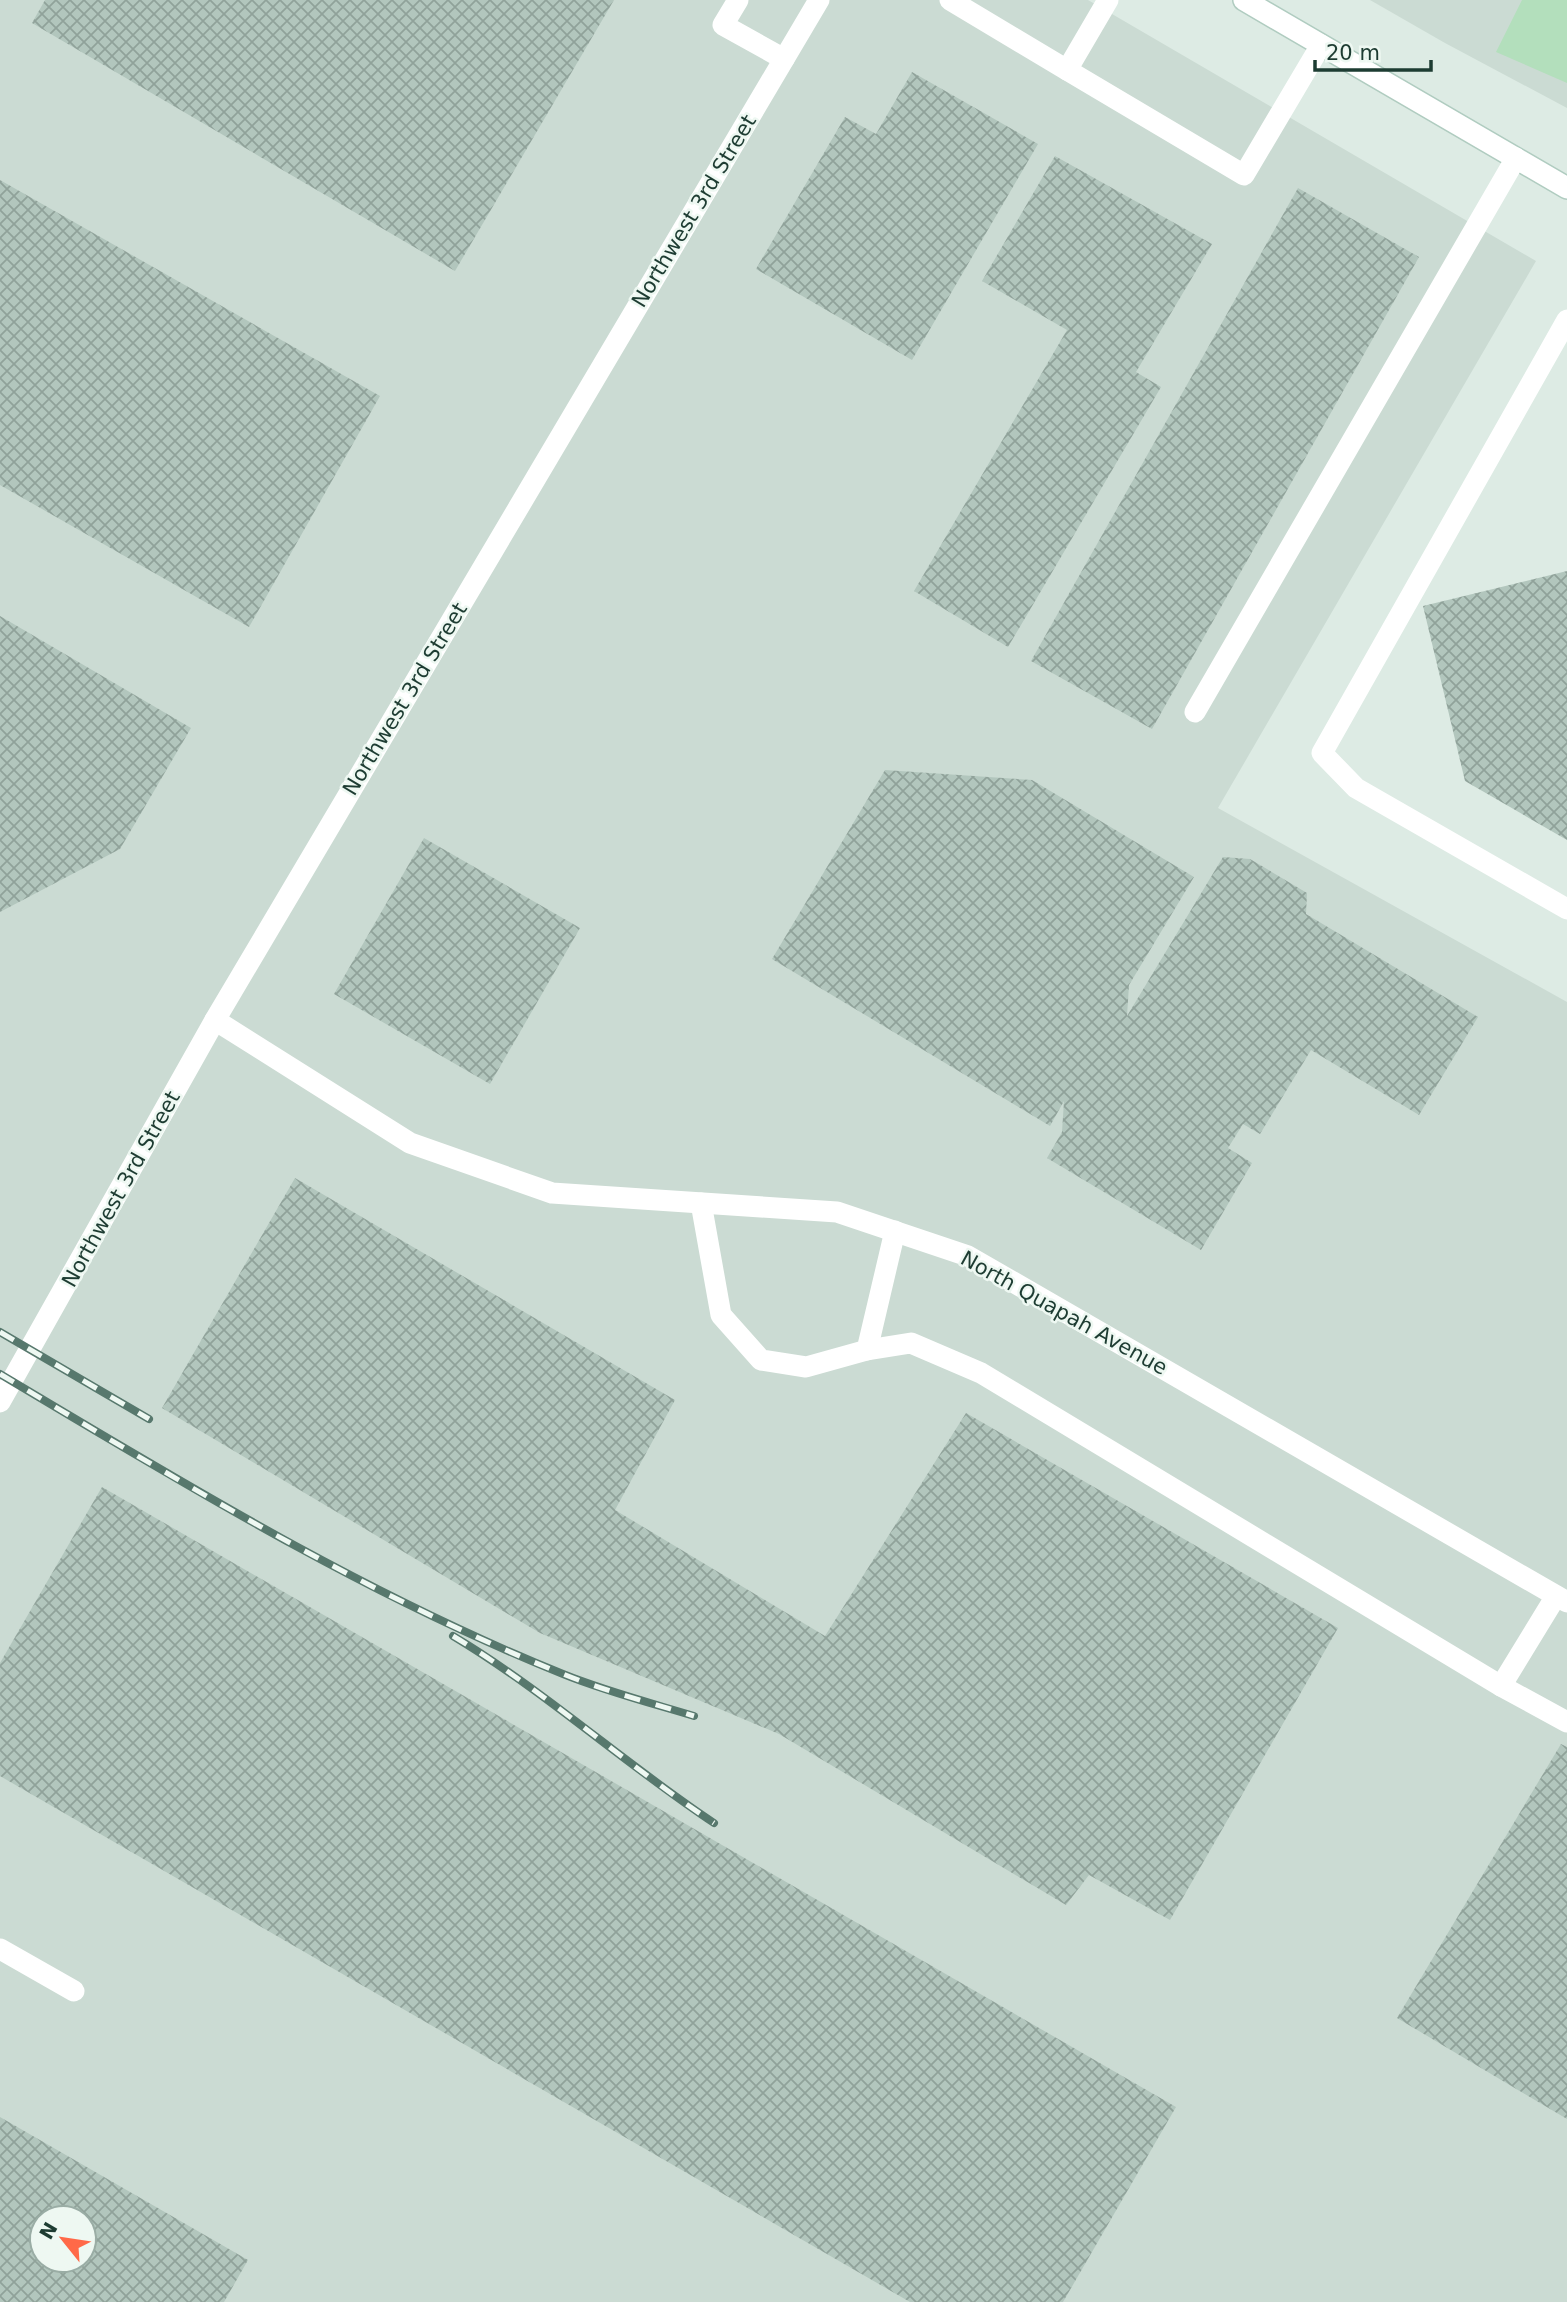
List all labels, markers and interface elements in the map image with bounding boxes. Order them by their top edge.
scale bar [1315,28,1430,72]
text: 20 m [1326,41,1380,65]
street label: Northwest 3rd Street [627,110,761,312]
street label: Northwest 3rd Street [338,598,472,800]
street label: Northwest 3rd Street [57,1087,185,1291]
street label: North Quapah Avenue [957,1246,1171,1380]
north arrow [28,2204,98,2274]
text: N [35,2218,62,2243]

